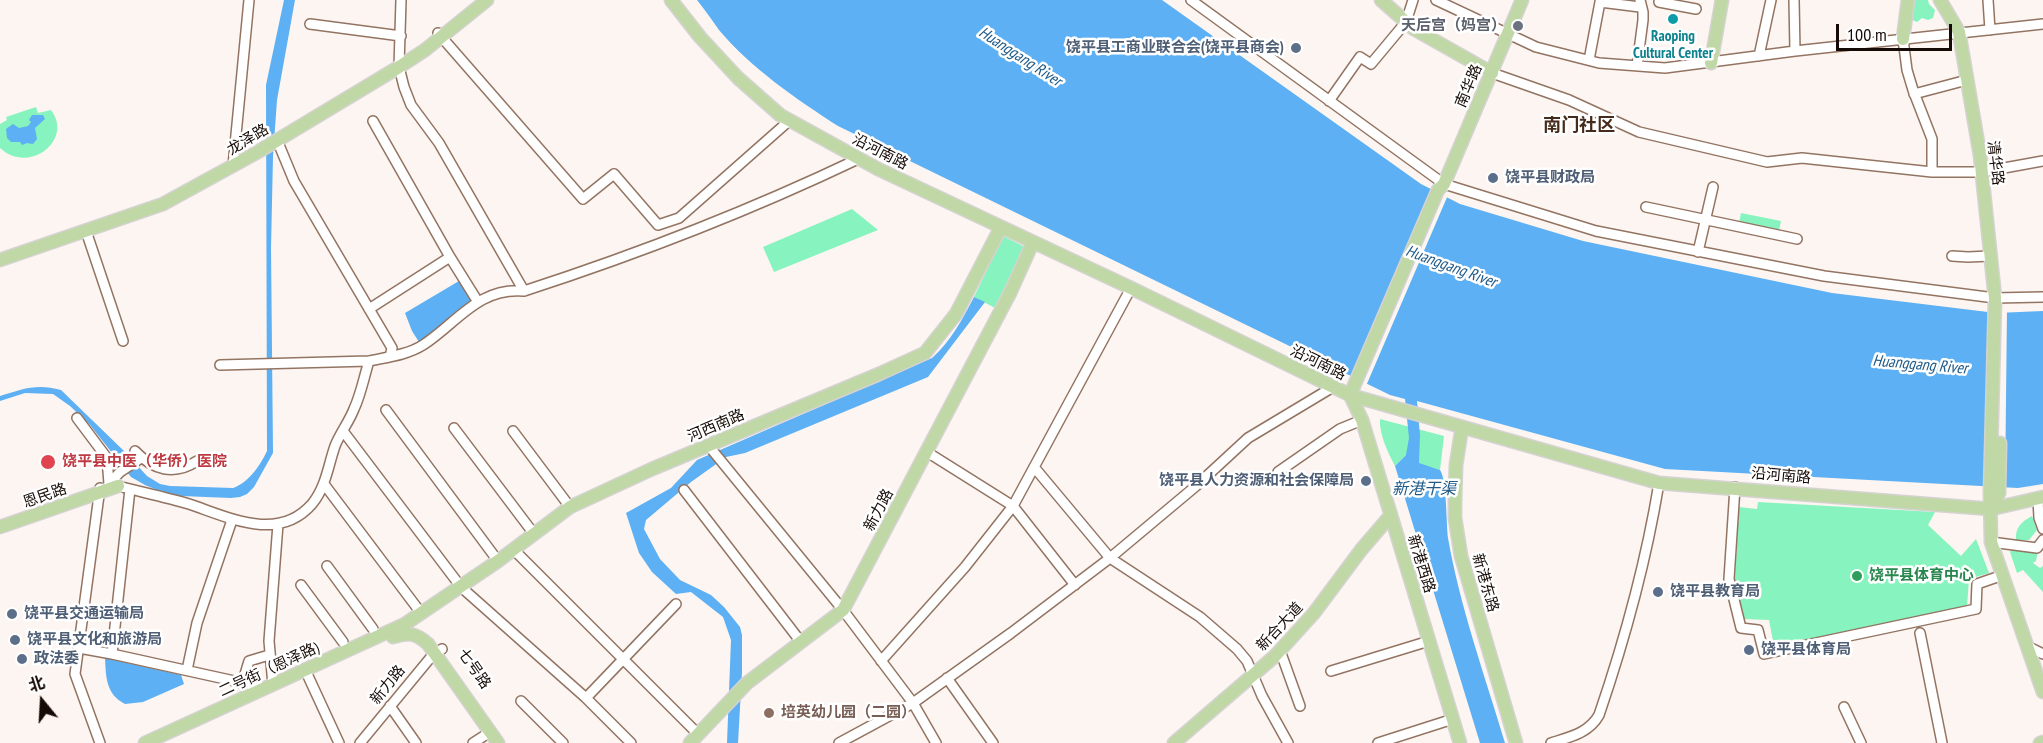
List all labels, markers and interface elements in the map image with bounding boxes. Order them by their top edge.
marker: Raoping Cultural Center [1666,12,1680,26]
scale bar [1839,12,1954,50]
place label: 天后宫（妈宫） [1401,17,1506,35]
marker: 天后宫（妈宫） [1511,19,1525,33]
water label: Huanggang River [975,23,1065,91]
text: 100 m [1847,23,1887,46]
place label: Raoping Cultural Center [1633,28,1713,63]
place label: 饶平县工商业联合会(饶平县商会) [1066,39,1284,57]
marker: 饶平县工商业联合会(饶平县商会) [1289,41,1303,55]
street label: 南华路 [1452,62,1486,110]
district label: 南门社区 [1543,115,1615,137]
street label: 龙泽路 [224,121,272,159]
street label: 沿河南路 [849,130,911,174]
street label: 清华路 [1983,140,2007,186]
place label: 饶平县财政局 [1505,169,1595,187]
marker: 饶平县财政局 [1486,171,1500,185]
water label: Huanggang River [1403,242,1499,292]
street label: 沿河南路 [1287,342,1349,384]
water label: Huanggang River [1872,351,1968,379]
street label: 河西南路 [685,406,747,446]
marker: 饶平县中医（华侨）医院 [39,453,57,471]
place label: 饶平县中医（华侨）医院 [62,453,227,471]
street label: 沿河南路 [1750,464,1812,488]
place label: 饶平县人力资源和社会保障局 [1159,472,1354,490]
marker: 饶平县人力资源和社会保障局 [1359,474,1373,488]
water label: 新港干渠 [1392,479,1456,499]
street label: 恩民路 [21,480,69,512]
street label: 新力路 [860,486,898,534]
street label: 新港西路 [1404,533,1438,595]
street label: 新港东路 [1468,552,1502,614]
place label: 饶平县体育中心 [1869,567,1974,585]
marker: 饶平县体育中心 [1850,569,1864,583]
place label: 饶平县教育局 [1670,583,1760,601]
marker: 饶平县教育局 [1651,585,1665,599]
street label: 新合大道 [1253,599,1307,655]
place label: 饶平县交通运输局 [24,605,144,623]
marker: 饶平县交通运输局 [5,607,19,621]
place label: 饶平县文化和旅游局 [27,631,162,649]
marker: 饶平县文化和旅游局 [8,633,22,647]
street label: 二号街（恩泽路) [216,639,322,701]
place label: 饶平县体育局 [1761,641,1851,659]
marker: 饶平县体育局 [1742,643,1756,657]
street label: 七号路 [454,645,494,693]
place label: 政法委 [34,650,79,668]
marker: 政法委 [15,652,29,666]
street label: 新力路 [367,662,409,708]
north arrow [12,671,72,731]
text: 北 [26,672,47,696]
place label: 培英幼儿园（二园） [781,704,916,722]
marker: 培英幼儿园（二园） [762,706,776,720]

